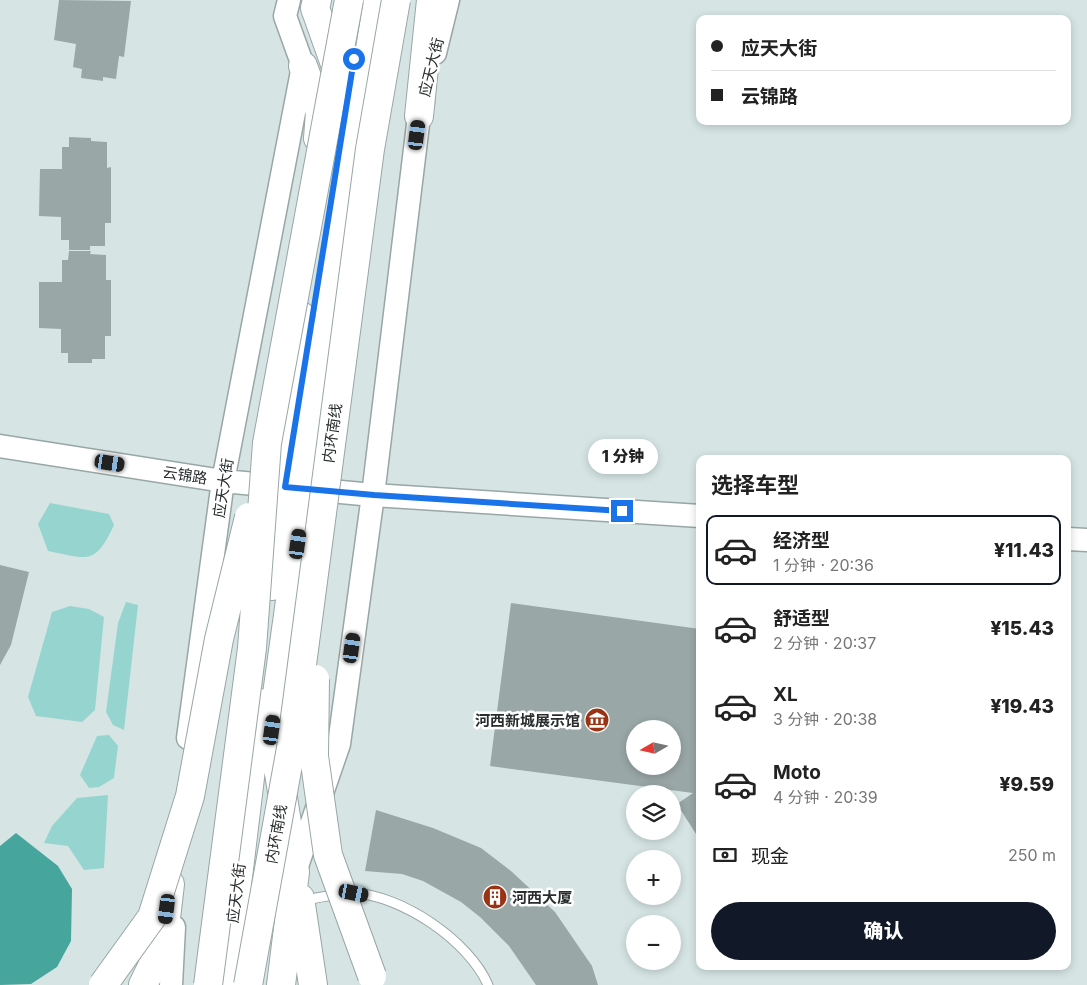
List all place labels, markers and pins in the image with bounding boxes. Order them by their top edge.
museum icon: 河西新城展示馆 [584,707,610,733]
place label: 河西新城展示馆 [475,711,580,730]
building icon: 河西大厦 [482,884,508,910]
place label: 河西大厦 [512,888,572,907]

